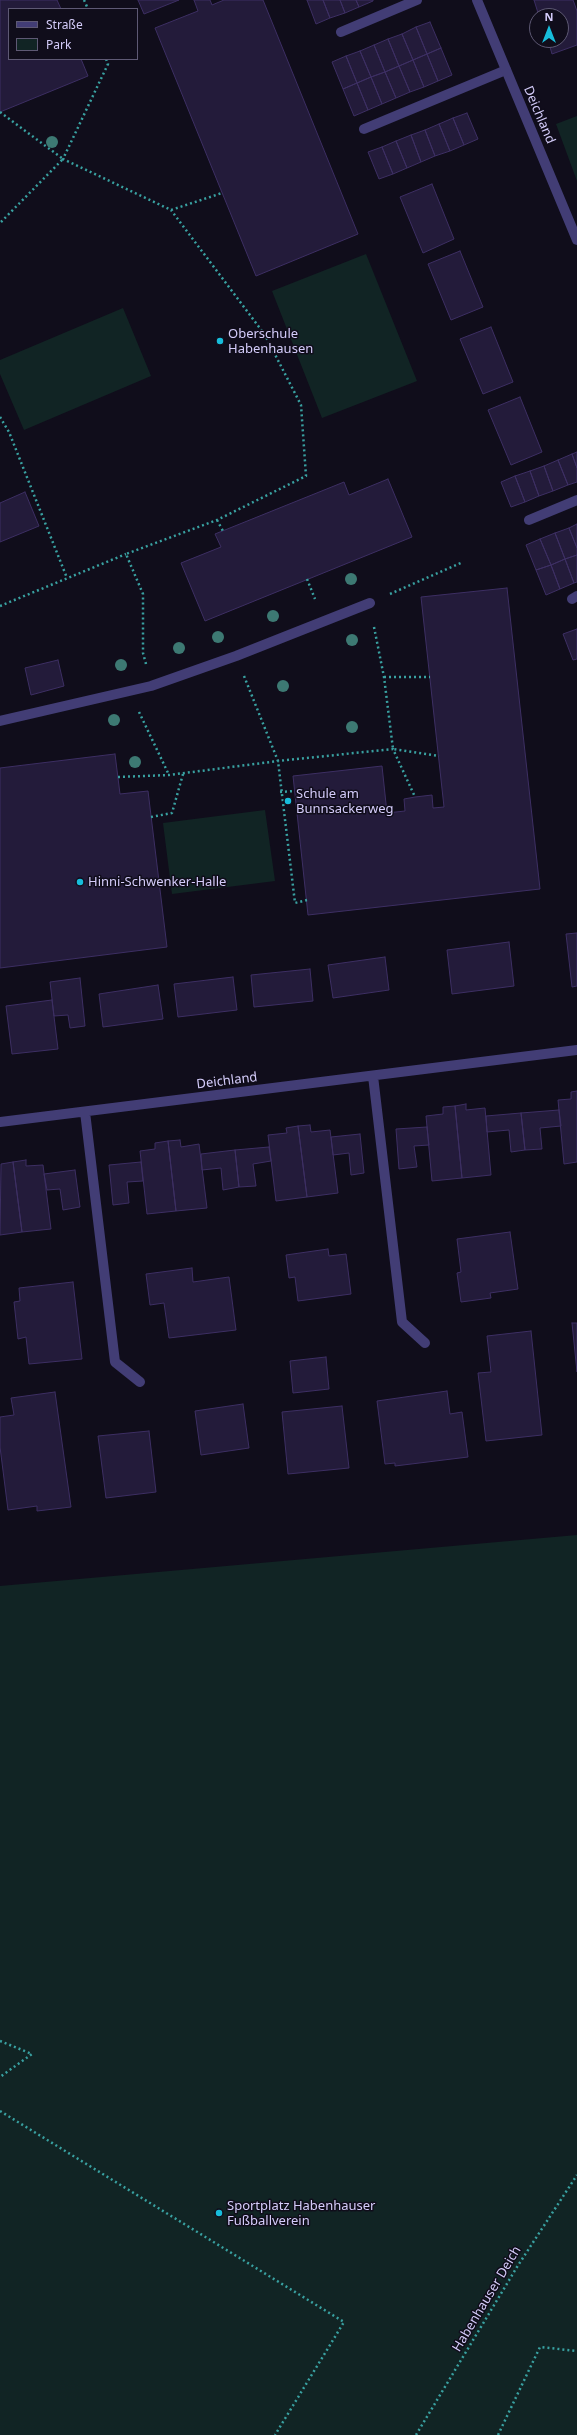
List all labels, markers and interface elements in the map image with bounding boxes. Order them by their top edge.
legend [8,8,138,60]
north arrow [529,8,569,48]
text: N [545,9,553,24]
text: Straße [46,16,83,33]
text: Park [46,36,71,53]
street label: Deichland [520,84,558,146]
place label: Oberschule Habenhausen [228,326,313,357]
marker: Oberschule Habenhausen [215,336,225,346]
place label: Schule am Bunnsackerweg [296,786,393,817]
marker: Schule am Bunnsackerweg [283,796,293,806]
place label: Hinni-Schwenker-Halle [88,874,226,890]
marker: Hinni-Schwenker-Halle [75,877,85,887]
street label: Deichland [196,1070,258,1092]
place label: Sportplatz Habenhauser Fußballverein [227,2198,375,2229]
marker: Sportplatz Habenhauser Fußballverein [214,2208,224,2218]
street label: Habenhauser Deich [449,2243,525,2355]

